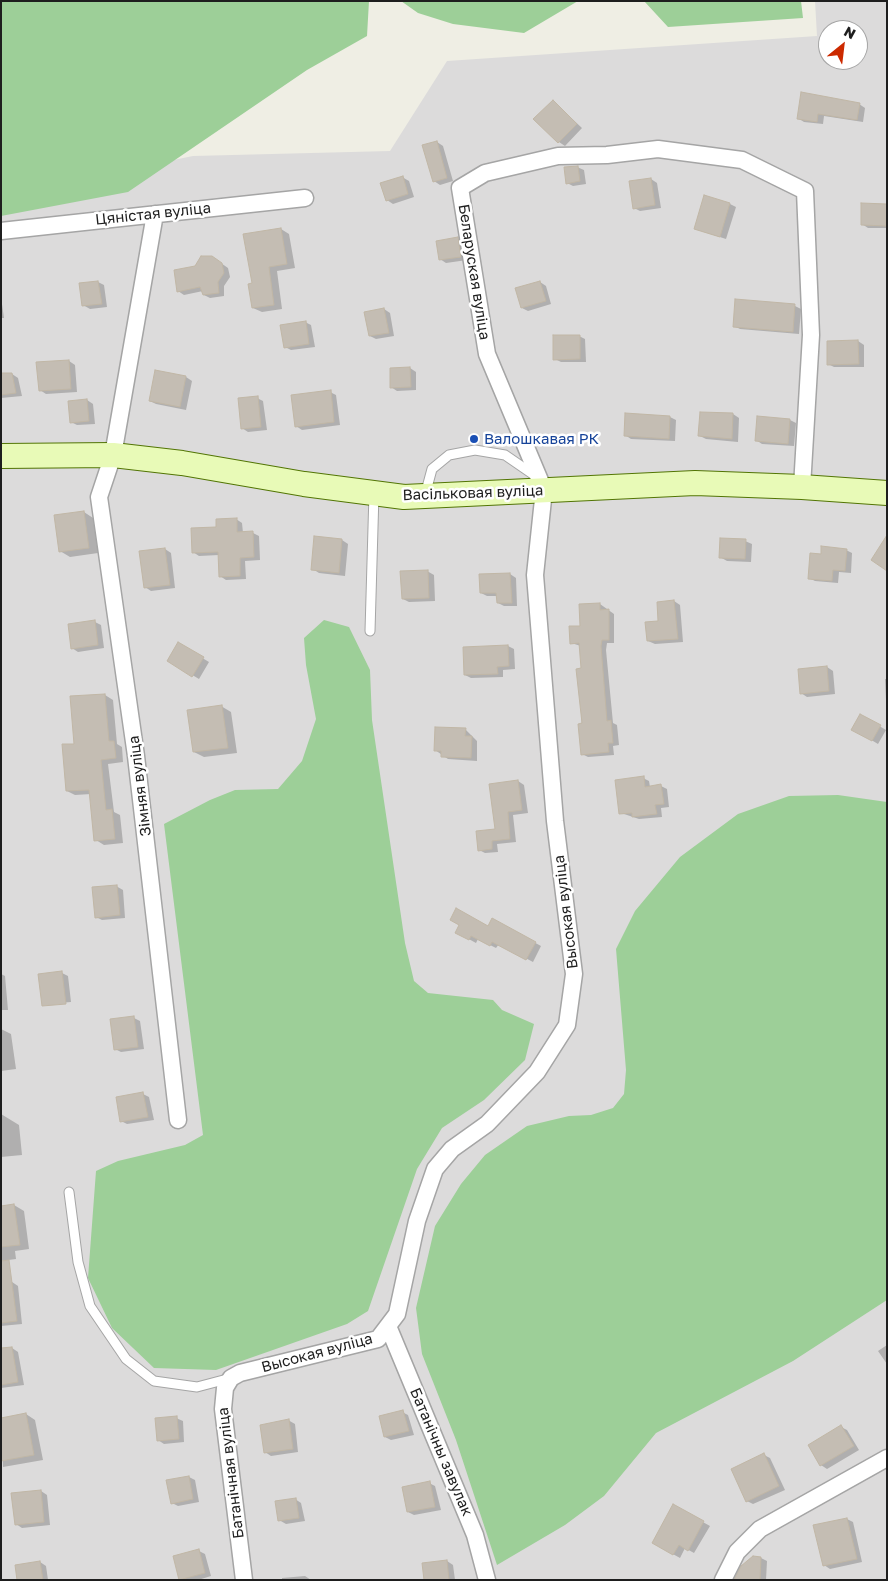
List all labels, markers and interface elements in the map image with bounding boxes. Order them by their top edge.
north arrow [818,20,868,70]
text: N [841,22,859,42]
street label: Цяністая вуліца [94,199,212,229]
street label: Беларуская вуліца [454,203,494,341]
place label: Валошкавая РК [484,430,599,448]
marker: Валошкавая РК [468,433,480,445]
street label: Васільковая вуліца [402,482,544,504]
street label: Зімняя вуліца [125,735,155,837]
street label: Высокая вуліца [550,854,582,970]
street label: Высокая вуліца [259,1329,375,1377]
street label: Батанічны завулак [406,1385,476,1519]
street label: Батанічная вуліца [214,1406,248,1540]

